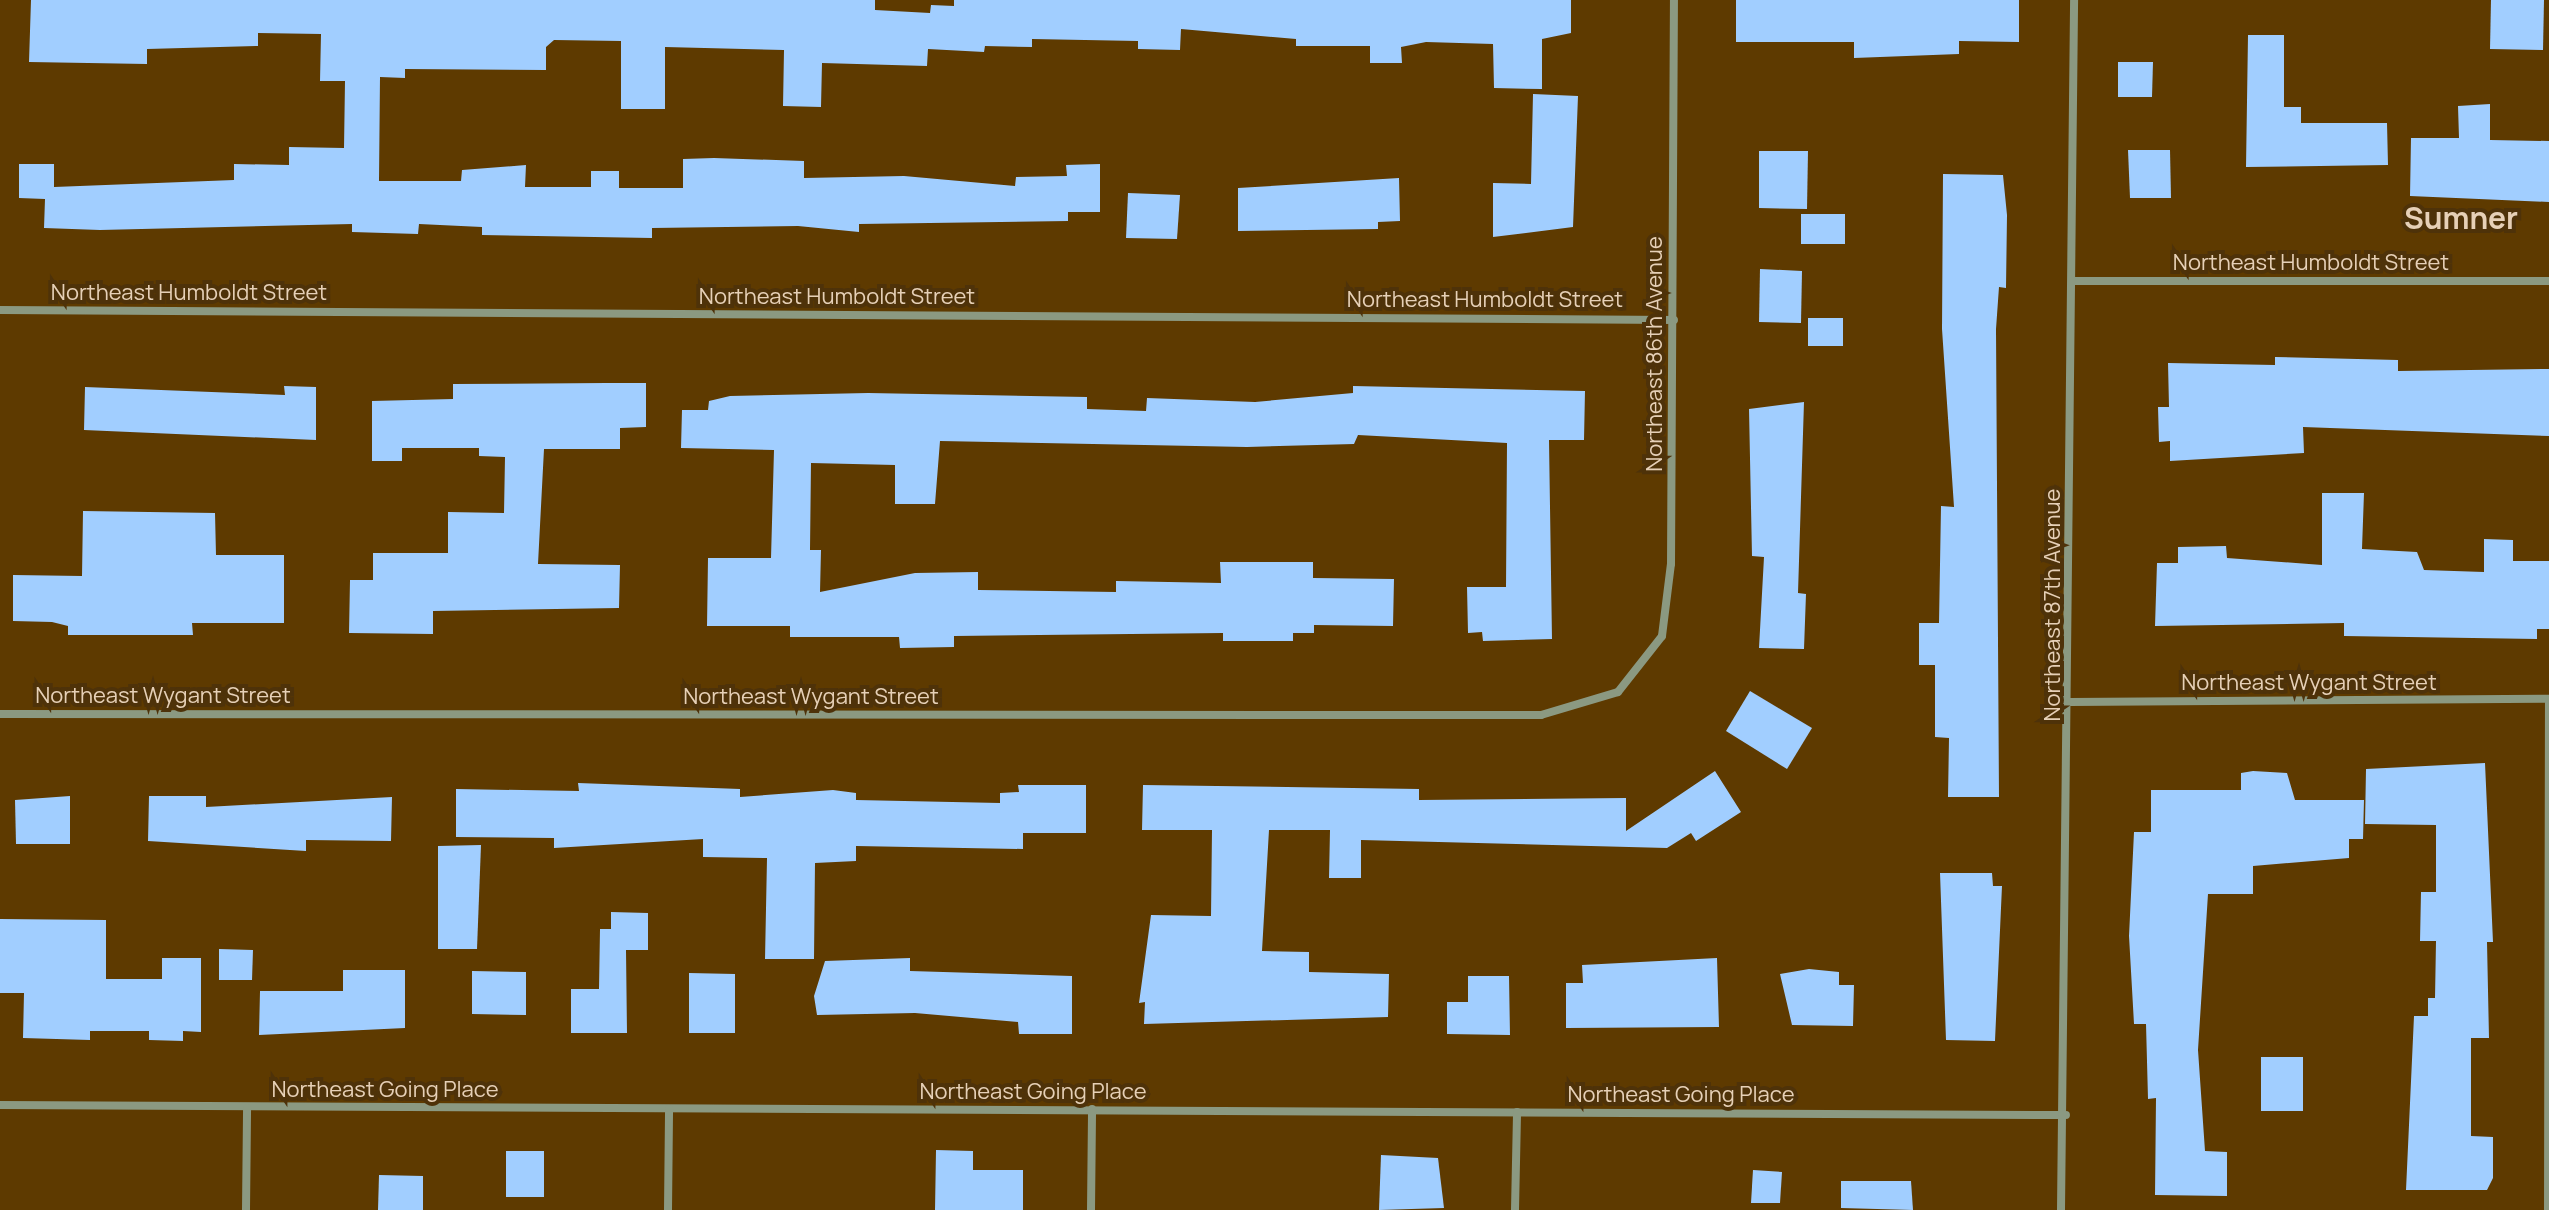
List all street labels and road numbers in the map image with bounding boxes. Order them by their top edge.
street label: Northeast 86th Avenue [1642,236,1668,472]
street label: Northeast Humboldt Street [2173,250,2449,276]
street label: Northeast Humboldt Street [51,280,327,306]
street label: Northeast Humboldt Street [699,284,975,310]
street label: Northeast Humboldt Street [1347,287,1623,313]
street label: Northeast 87th Avenue [2040,489,2066,721]
street label: Northeast Wygant Street [2181,670,2437,696]
street label: Northeast Wygant Street [35,683,291,709]
street label: Northeast Wygant Street [683,684,939,710]
street label: Northeast Going Place [271,1077,499,1103]
street label: Northeast Going Place [919,1079,1147,1105]
street label: Northeast Going Place [1567,1082,1795,1108]

